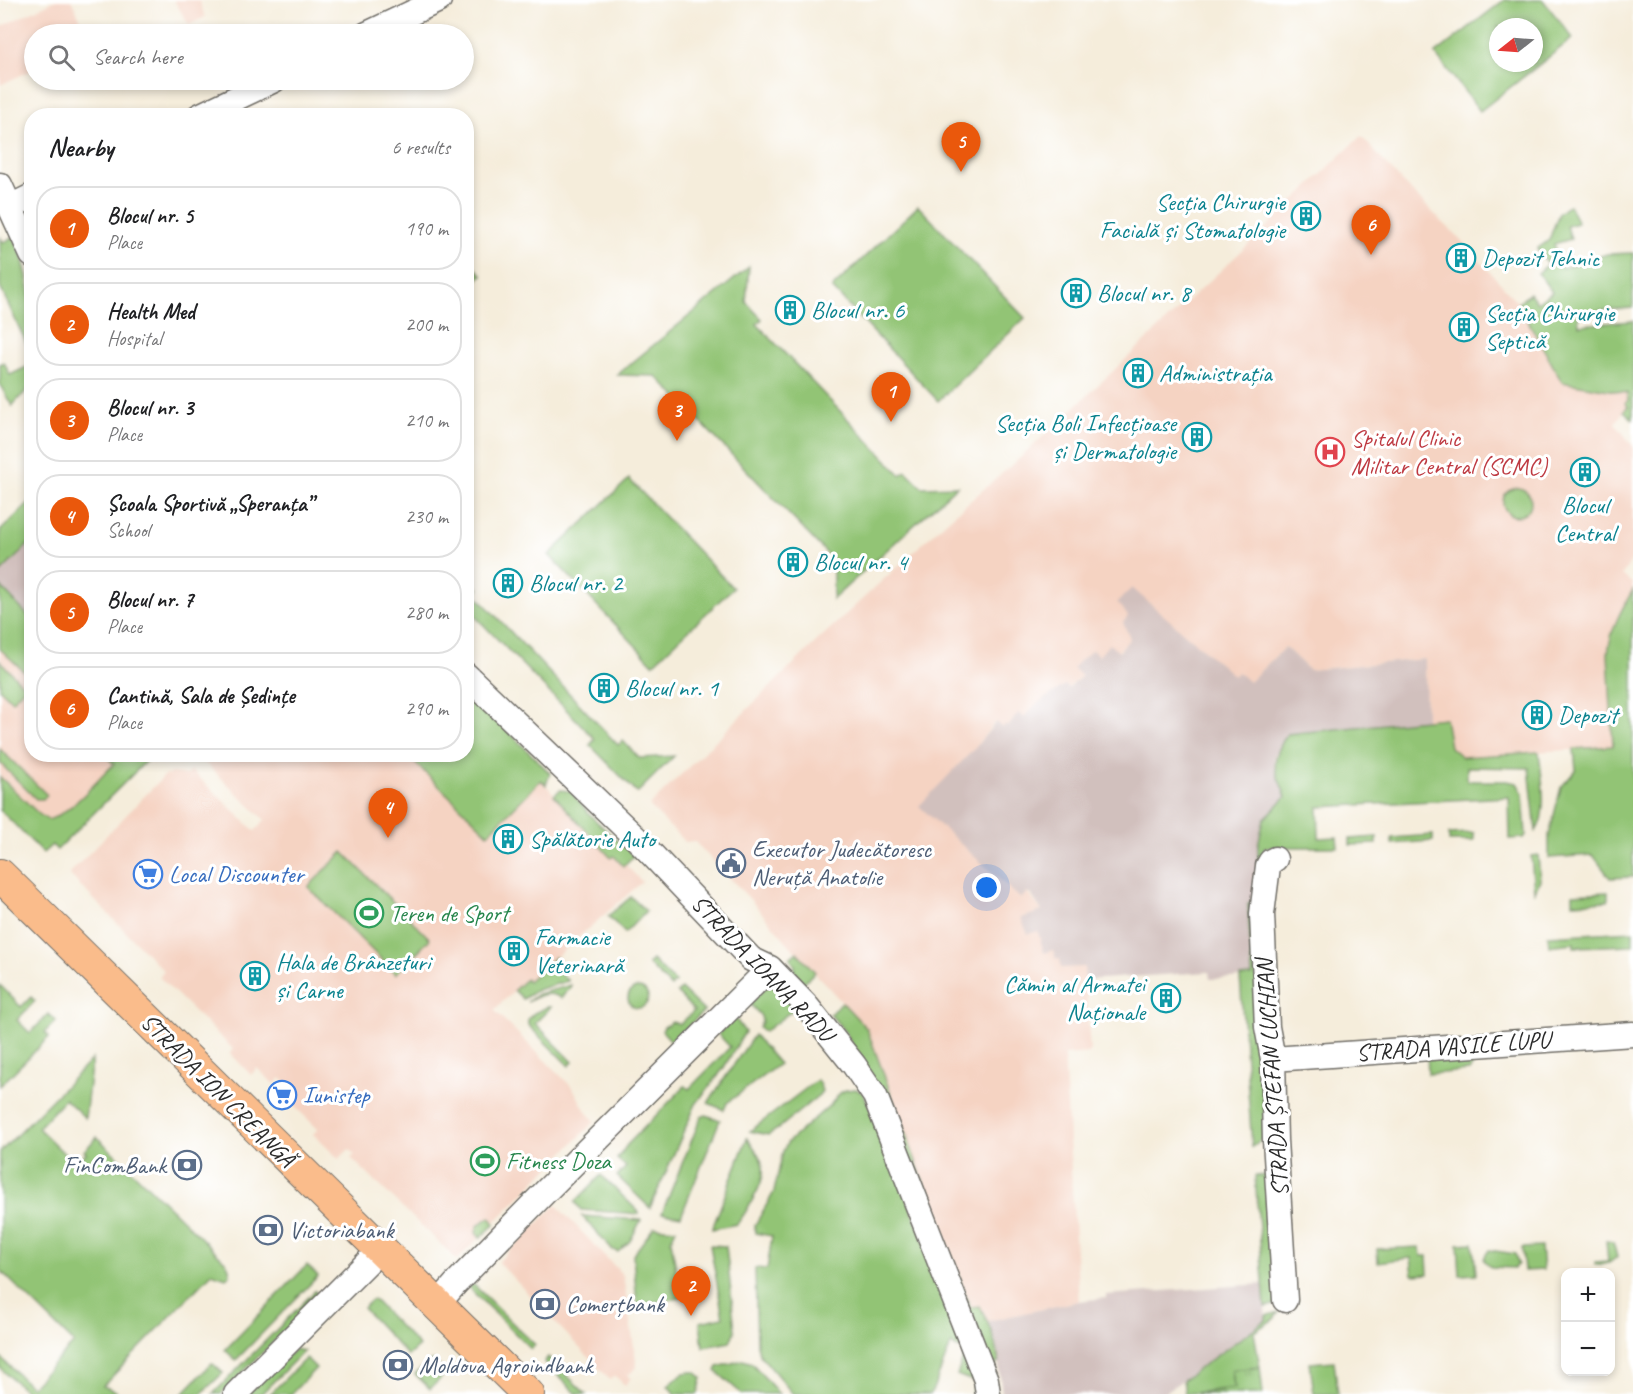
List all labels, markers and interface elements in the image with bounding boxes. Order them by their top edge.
north arrow [1489,18,1543,72]
search box [24,24,474,90]
icon: search [45,41,78,74]
text: Search here [93,43,183,71]
pin: 5 [942,122,980,172]
text: Nearby [48,131,113,164]
text: 6 results [391,135,450,160]
place label: Secția Chirurgie Facială și Stomatologie [1100,187,1287,245]
building icon: Secția Chirurgie Facială și Stomatologie [1290,200,1322,232]
text: Blocul nr. 5 [107,202,193,230]
pin: 6 [1352,206,1390,255]
text: 1 [65,216,74,241]
text: 190 m [405,216,448,241]
text: Place [107,230,142,255]
building icon: Depozit Tehnic [1445,242,1477,274]
place label: Depozit Tehnic [1482,243,1600,273]
building icon: Blocul nr. 8 [1060,277,1092,309]
place label: Blocul nr. 8 [1097,278,1192,308]
building icon: Blocul nr. 6 [774,294,806,326]
place label: Blocul nr. 6 [811,295,905,325]
text: Health Med [107,298,195,326]
place label: Secția Chirurgie Septică [1485,298,1616,356]
building icon: Secția Chirurgie Septică [1448,311,1480,343]
text: 2 [65,312,74,337]
text: 200 m [405,312,448,337]
text: Hospital [107,326,162,351]
building icon: Administrația [1122,357,1154,389]
place label: Administrația [1159,358,1273,388]
pin: 1 [872,372,910,422]
pin: 3 [658,392,696,441]
text: Blocul nr. 3 [107,394,194,422]
text: 3 [65,408,74,433]
text: 210 m [405,408,448,433]
place label: Secția Boli Infecțioase și Dermatologie [995,408,1178,466]
building icon: Secția Boli Infecțioase și Dermatologie [1181,421,1213,453]
text: Place [107,422,142,447]
place label: Spitalul Clinic Militar Central (SCMC) [1351,423,1548,481]
hospital icon: Spitalul Clinic Militar Central (SCMC) [1314,436,1346,468]
building icon: Blocul Central [1569,456,1601,488]
text: Școala Sportivă „Speranța” [107,490,312,518]
place label: Blocul Central [1555,490,1619,548]
text: 4 [65,504,74,529]
text: 230 m [405,504,448,529]
text: School [107,518,150,543]
building icon: Blocul nr. 4 [777,546,809,578]
place label: Blocul nr. 4 [814,547,909,577]
building icon: Blocul nr. 2 [492,567,524,599]
place label: Blocul nr. 2 [529,568,624,598]
text: Blocul nr. 7 [107,586,193,614]
text: 5 [65,600,74,625]
text: 280 m [405,600,448,625]
text: Place [107,614,142,639]
building icon: Blocul nr. 1 [588,672,620,704]
place label: Blocul nr. 1 [625,673,719,703]
text: Cantină, Sala de Ședințe [107,682,295,710]
text: 6 [65,696,74,721]
text: 290 m [405,696,448,721]
building icon: Depozit [1521,699,1553,731]
place label: Depozit [1558,700,1621,730]
text: Place [107,710,142,735]
pin: 4 [368,788,408,838]
building icon: Spălătorie Auto [492,823,524,855]
place label: Spălătorie Auto [529,824,658,854]
place label: Executor Judecătoresc Neruță Anatolie [752,834,933,892]
public building icon: Executor Judecătoresc Neruță Anatolie [715,847,747,879]
supermarket icon: Local Discounter [132,858,164,890]
place label: Local Discounter [169,859,306,889]
your location [972,873,1001,902]
street label: STRADA IOANA RADU [685,888,844,1051]
sports icon: Teren de Sport [353,897,385,929]
place label: Teren de Sport [390,898,512,928]
place label: Farmacie Veterinară [535,922,626,980]
building icon: Farmacie Veterinară [498,935,530,967]
place label: Hala de Brânzeturi și Carne [276,947,434,1005]
street label: STRADA ȘTEFAN LUCHIAN [1249,955,1295,1197]
building icon: Hala de Brânzeturi și Carne [239,960,271,992]
place label: Cămin al Armatei Naționale [1004,969,1147,1027]
building icon: Cămin al Armatei Naționale [1150,982,1182,1014]
street label: STRADA ION CREANGĂ [135,1007,304,1176]
street label: STRADA VASILE LUPU [1355,1024,1555,1068]
supermarket icon: Iunistep [266,1079,298,1111]
place label: Iunistep [303,1080,370,1110]
sports icon: Fitness Doza [469,1145,501,1177]
place label: Fitness Doza [506,1146,612,1176]
bank icon: FinComBank [171,1149,203,1181]
place label: FinComBank [63,1150,168,1180]
bank icon: Victoriabank [252,1214,284,1246]
place label: Victoriabank [289,1215,396,1245]
pin: 2 [672,1266,710,1316]
map controls [1561,1268,1615,1376]
button: + [1561,1268,1615,1322]
bank icon: Comerțbank [529,1288,561,1320]
place label: Comerțbank [566,1289,666,1319]
button: − [1561,1322,1615,1376]
bank icon: Moldova Agroindbank [382,1349,414,1381]
place label: Moldova Agroindbank [419,1350,595,1380]

